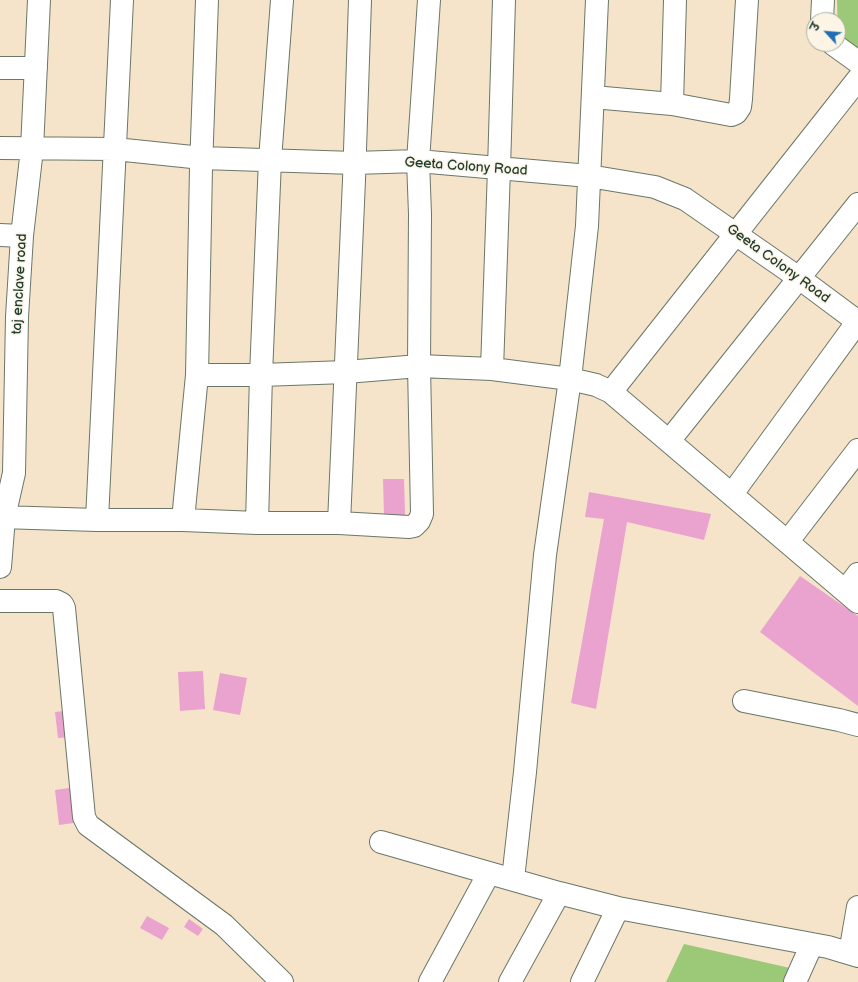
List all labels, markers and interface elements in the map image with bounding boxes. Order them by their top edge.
north arrow [806,12,846,52]
text: उ [808,21,823,33]
street label: Geeta Colony Road [404,154,528,180]
street label: Geeta Colony Road [723,221,833,307]
street label: taj enclave road [9,233,31,335]

